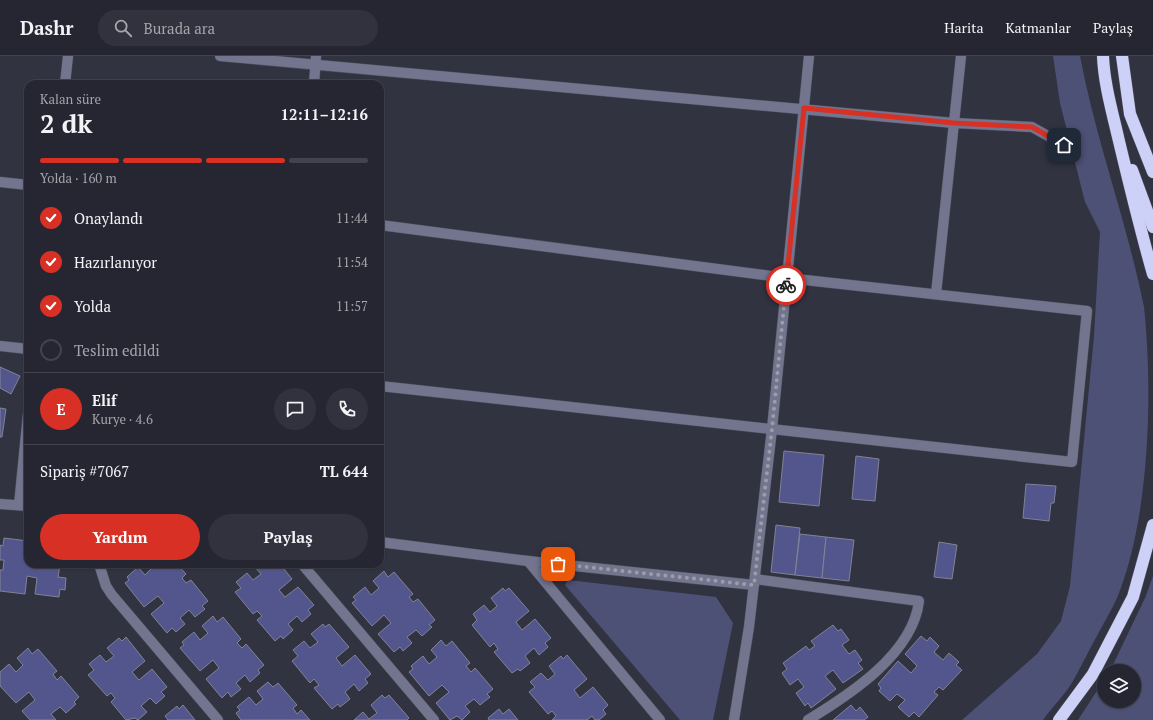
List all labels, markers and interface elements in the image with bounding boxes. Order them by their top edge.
search box [98,10,378,46]
text: Dashr [20,15,74,40]
icon: search [112,17,134,39]
text: Burada ara [144,18,215,38]
text: Harita [944,18,983,37]
text: Katmanlar [1005,18,1071,37]
text: Paylaş [1093,18,1133,37]
text: Kalan süre [40,90,101,108]
text: 12:11–12:16 [281,104,368,124]
text: 2 dk [40,106,92,140]
pin [1047,128,1081,162]
icon: home [1053,134,1075,156]
text: Yolda · 160 m [40,169,117,187]
icon: check [40,207,62,229]
text: Onaylandı [74,208,143,228]
text: 11:44 [336,209,368,227]
icon: check [40,251,62,273]
text: Hazırlanıyor [74,252,157,272]
text: 11:54 [336,253,368,271]
courier [766,265,806,305]
icon: bike [775,274,797,296]
icon: check [40,295,62,317]
text: Yolda [74,296,111,316]
text: 11:57 [336,297,368,315]
text: Teslim edildi [74,340,160,360]
button: chat [274,388,316,430]
button: phone [326,388,368,430]
text: Elif [92,390,117,410]
text: E [56,399,66,419]
text: Kurye · 4.6 [92,410,153,428]
text: Sipariş #7067 [40,461,129,481]
text: TL 644 [320,461,368,481]
button: Yardım [40,514,200,560]
button: Paylaş [208,514,368,560]
pin [541,547,575,581]
icon: bag [547,553,569,575]
map controls [1097,664,1141,708]
button: layers [1097,664,1141,708]

